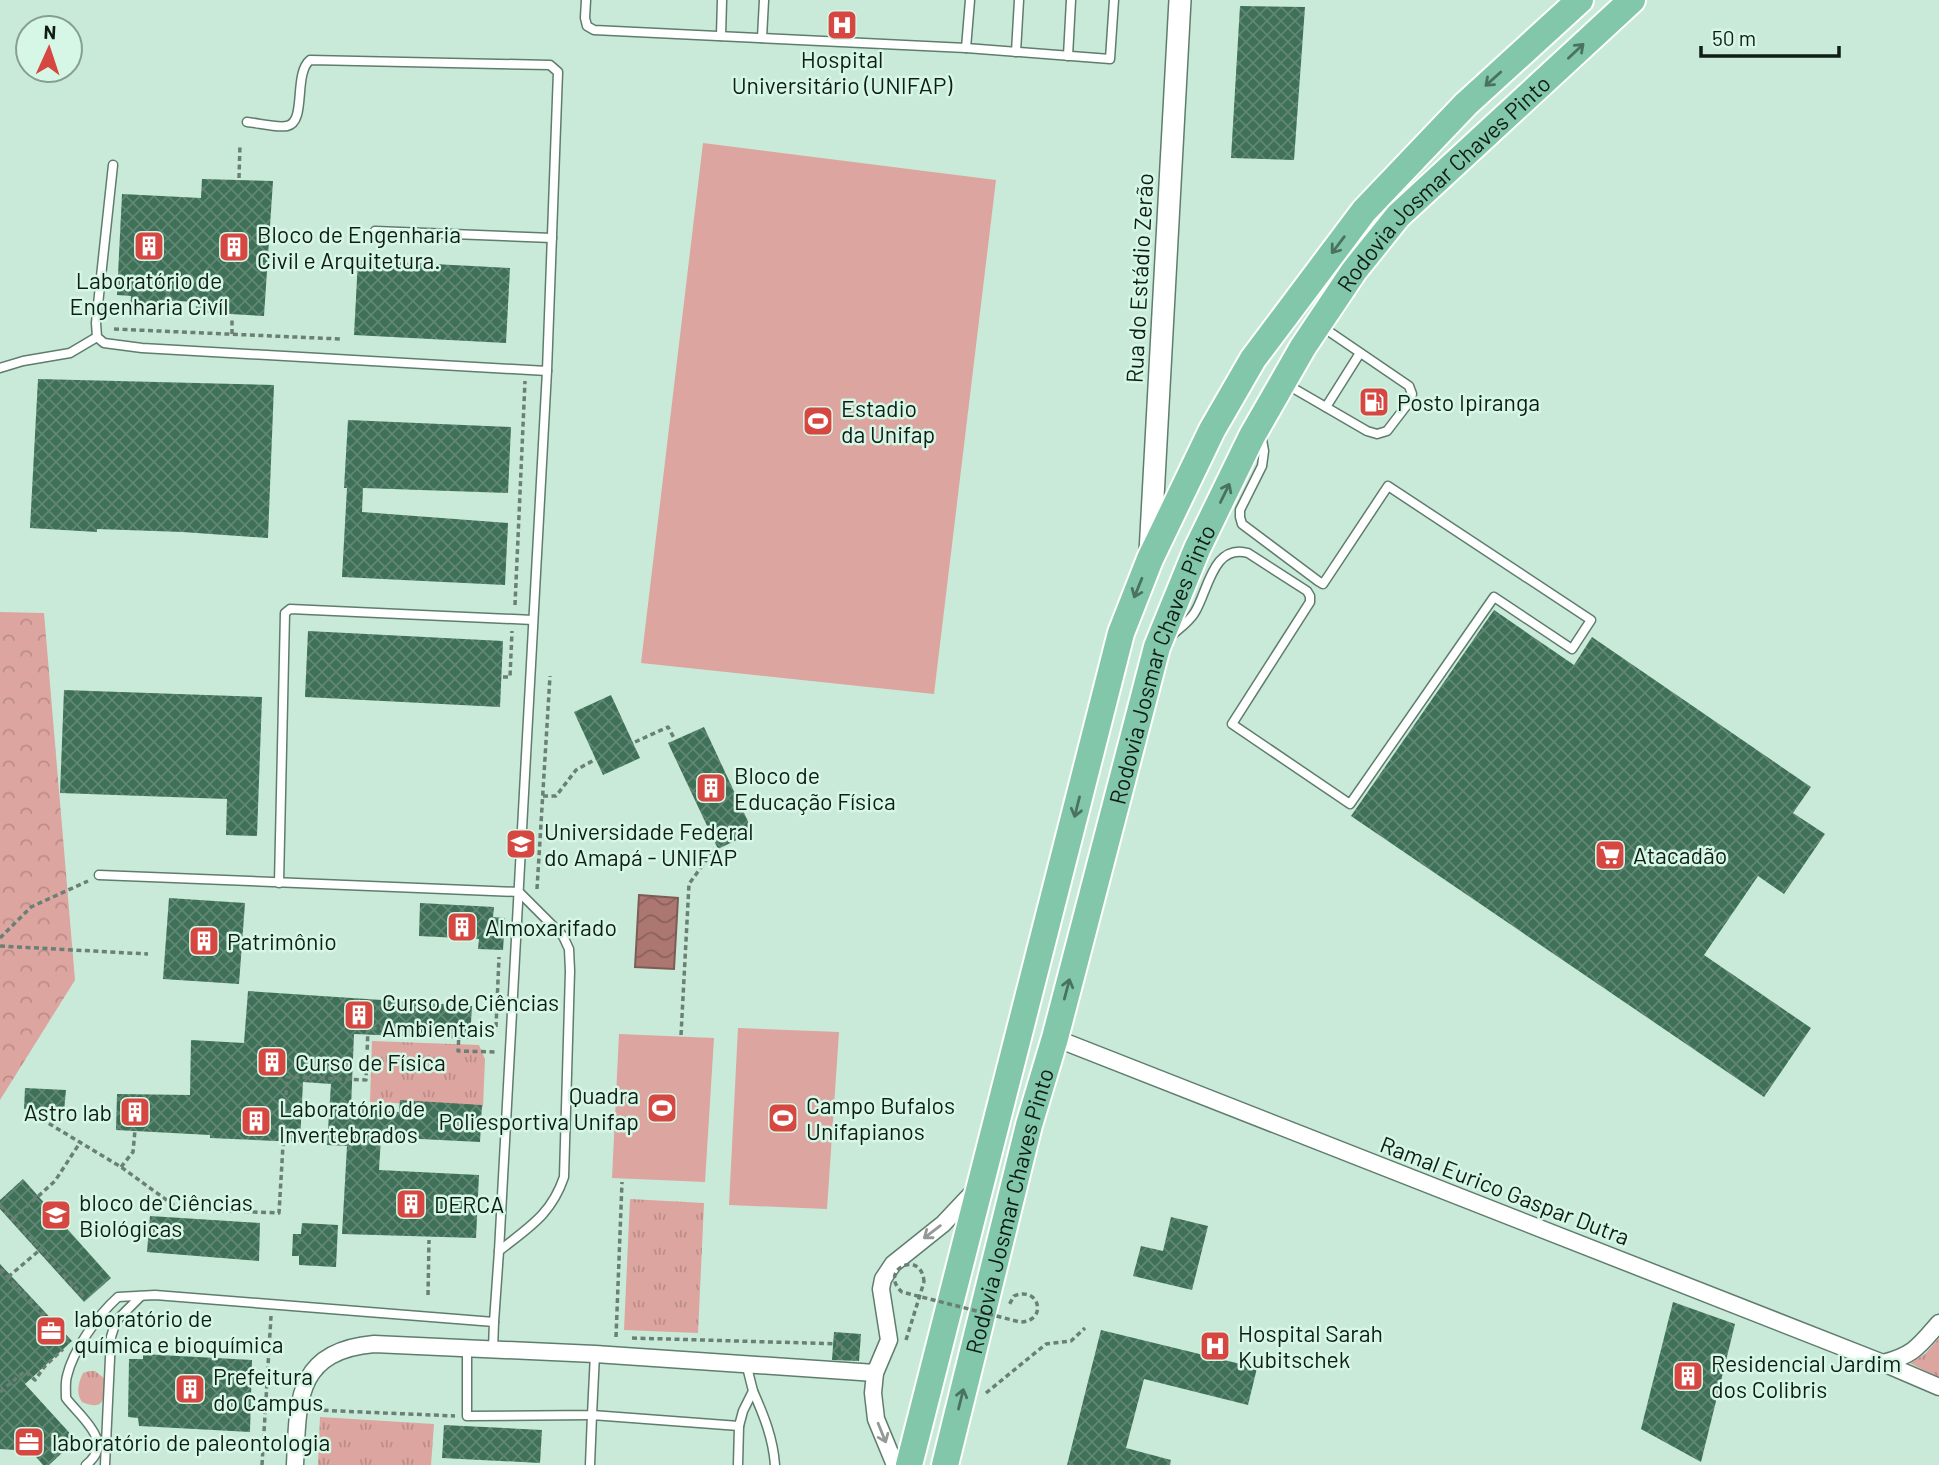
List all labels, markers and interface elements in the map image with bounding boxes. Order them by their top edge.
hospital icon: Hospital Universitário (UNIFAP) [825,8,859,42]
north arrow [14,14,84,84]
scale bar [1701,14,1839,58]
text: N [43,20,57,43]
text: 50 m [1712,25,1756,50]
one-way arrow [1567,43,1584,60]
place label: Hospital Universitário (UNIFAP) [732,45,953,99]
street label: Rodovia Josmar Chaves Pinto [1330,69,1556,297]
one-way arrow [1484,71,1502,87]
street label: Rua do Estádio Zerão [1120,172,1158,384]
place label: Bloco de Engenharia Civil e Arquitetura. [257,220,461,274]
building icon: Laboratório de Engenharia Civíl [132,229,166,263]
building icon: Bloco de Engenharia Civil e Arquitetura. [217,230,251,264]
one-way arrow [1331,236,1346,254]
place label: Laboratório de Engenharia Civíl [70,266,228,320]
fuel station icon: Posto Ipiranga [1357,385,1391,419]
place label: Posto Ipiranga [1397,388,1540,416]
place label: Estadio da Unifap [841,394,935,448]
sports icon: Estadio da Unifap [801,404,835,438]
one-way arrow [1218,483,1232,504]
street label: Rodovia Josmar Chaves Pinto [1103,520,1221,807]
one-way arrow [1130,577,1143,599]
place label: Bloco de Educação Física [734,761,896,815]
building icon: Bloco de Educação Física [694,771,728,805]
one-way arrow [1070,795,1083,818]
place label: Universidade Federal do Amapá - UNIFAP [544,817,754,871]
school or university icon: Universidade Federal do Amapá - UNIFAP [504,827,538,861]
supermarket icon: Atacadão [1593,838,1627,872]
place label: Atacadão [1633,841,1727,869]
building icon: Almoxarifado [445,910,479,944]
place label: Almoxarifado [485,913,617,941]
building icon: Patrimônio [187,924,221,958]
place label: Patrimônio [227,927,337,955]
one-way arrow [1062,978,1075,1000]
place label: Curso de Ciências Ambientais [382,988,559,1042]
building icon: Curso de Ciências Ambientais [342,998,376,1032]
building icon: Curso de Física [255,1045,289,1079]
place label: Curso de Física [295,1048,446,1076]
street label: Rodovia Josmar Chaves Pinto [959,1065,1059,1357]
place label: Quadra Poliesportiva Unifap [439,1081,639,1135]
sports icon: Quadra Poliesportiva Unifap [645,1091,679,1125]
place label: Campo Bufalos Unifapianos [806,1091,955,1145]
place label: Laboratório de Invertebrados [279,1094,425,1148]
building icon: Astro lab [118,1095,152,1129]
place label: Astro lab [24,1098,112,1126]
sports icon: Campo Bufalos Unifapianos [766,1101,800,1135]
building icon: Laboratório de Invertebrados [239,1104,273,1138]
street label: Ramal Eurico Gaspar Dutra [1376,1129,1634,1251]
building icon: DERCA [394,1187,428,1221]
place label: bloco de Ciências Biológicas [79,1188,253,1242]
place label: DERCA [434,1190,504,1218]
school or university icon: bloco de Ciências Biológicas [39,1198,73,1232]
one-way arrow [923,1224,942,1239]
place label: laboratório de química e bioquímica [74,1304,283,1358]
office icon: laboratório de química e bioquímica [34,1314,68,1348]
place label: Hospital Sarah Kubitschek [1238,1319,1383,1373]
hospital icon: Hospital Sarah Kubitschek [1198,1329,1232,1363]
place label: Residencial Jardim dos Colibris [1711,1349,1901,1403]
building icon: Residencial Jardim dos Colibris [1671,1359,1705,1393]
place label: Prefeitura do Campus [213,1362,323,1416]
building icon: Prefeitura do Campus [173,1372,207,1406]
one-way arrow [955,1388,968,1411]
one-way arrow [876,1421,889,1443]
office icon: laboratório de paleontologia [12,1425,46,1459]
place label: laboratório de paleontologia [52,1428,330,1456]

